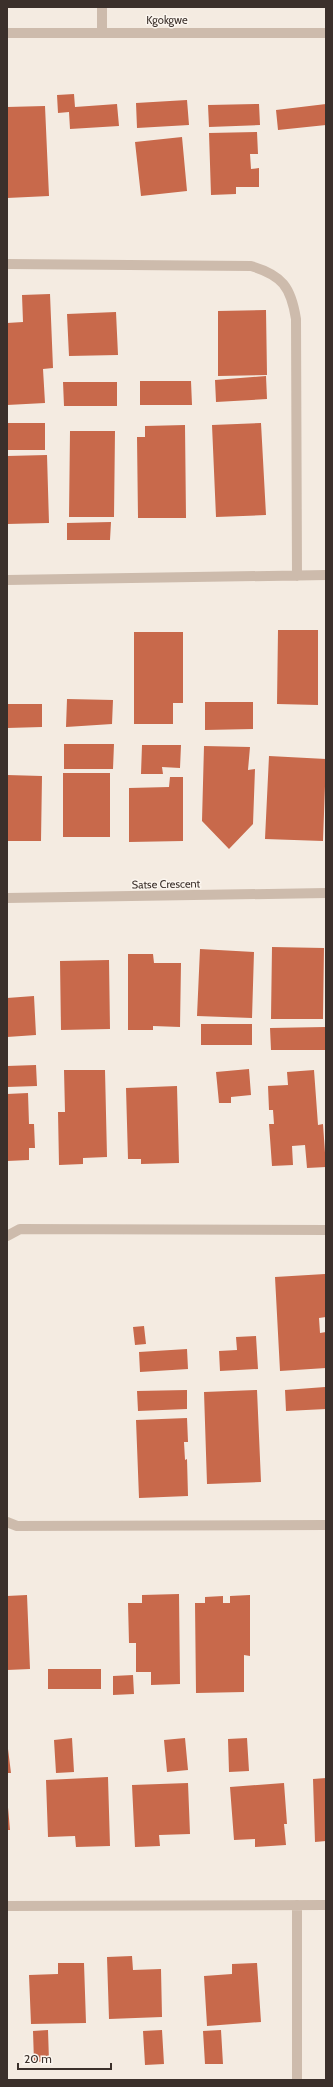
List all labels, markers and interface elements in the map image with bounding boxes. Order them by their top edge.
street label: Kgokgwe [146,13,188,27]
street label: Satse Crescent [132,876,201,892]
scale bar [18,2045,111,2071]
text: 20 m [24,2051,52,2066]

